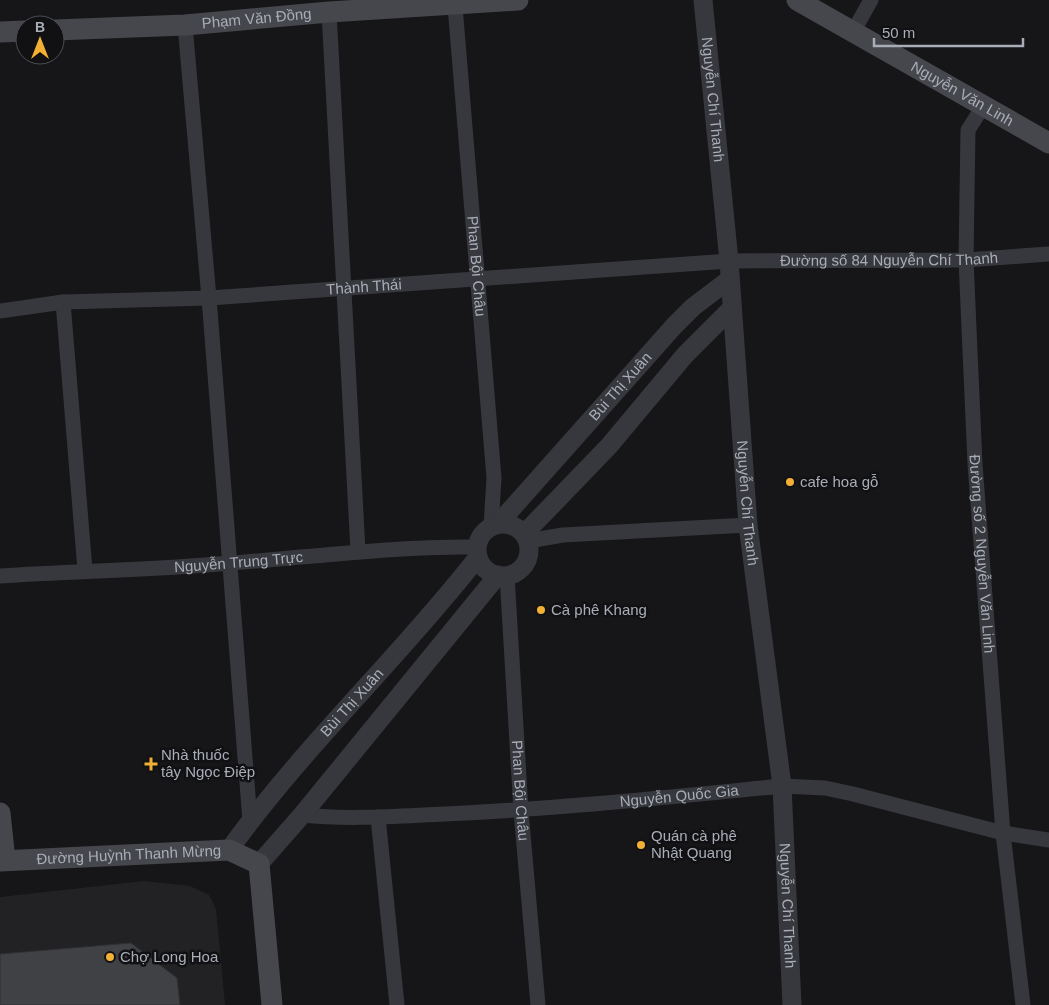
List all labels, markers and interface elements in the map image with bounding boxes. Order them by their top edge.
street label: Phạm Văn Đồng [201,5,312,31]
north arrow [15,15,65,65]
scale bar [874,15,1023,47]
text: B [35,19,45,35]
text: 50 m [882,24,915,41]
street label: Nguyễn Chí Thanh [699,36,728,163]
street label: Nguyễn Văn Linh [908,58,1017,129]
street label: Phan Bội Châu [464,215,490,317]
street label: Đường số 84 Nguyễn Chí Thanh [780,249,999,269]
street label: Thành Thái [326,275,402,298]
street label: Bùi Thị Xuân [585,348,655,424]
street label: Nguyễn Chí Thanh [734,440,762,567]
street label: Đường số 2 Nguyễn Văn Linh [967,454,998,654]
place label: cafe hoa gỗ [800,473,878,490]
marker: cafe hoa gỗ [784,476,796,488]
street label: Nguyễn Trung Trực [174,548,304,575]
place label: Cà phê Khang [551,601,647,618]
marker: Cà phê Khang [535,604,547,616]
street label: Bùi Thị Xuân [317,665,387,740]
street label: Phan Bội Châu [509,740,533,842]
place label: Nhà thuốc tây Ngọc Điệp [161,746,255,780]
marker: Nhà thuốc tây Ngọc Điệp [145,758,157,770]
street label: Nguyễn Quốc Gia [619,781,740,810]
place label: Quán cà phê Nhật Quang [651,827,737,861]
marker: Quán cà phê Nhật Quang [635,839,647,851]
street label: Đường Huỳnh Thanh Mừng [36,841,222,867]
street label: Nguyễn Chí Thanh [777,842,799,969]
place label: Chợ Long Hoa [120,948,219,965]
marker: Chợ Long Hoa [104,951,116,963]

